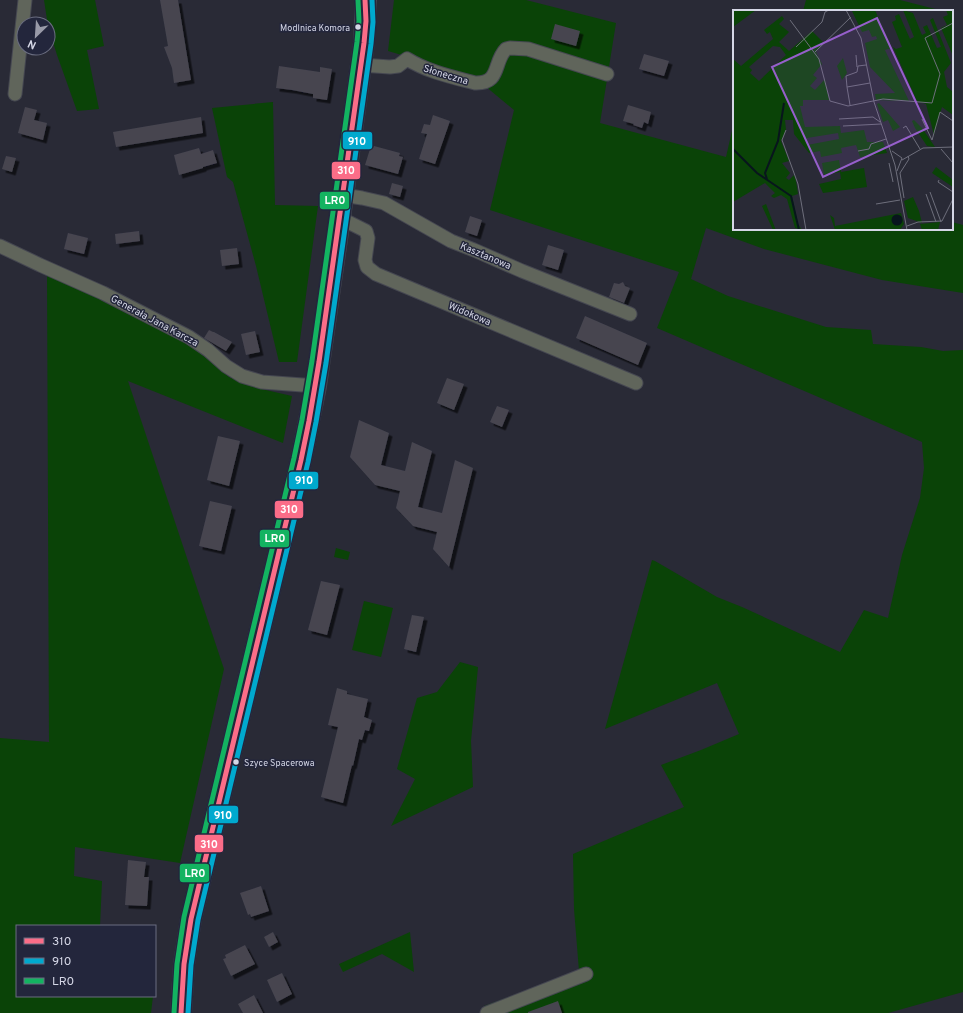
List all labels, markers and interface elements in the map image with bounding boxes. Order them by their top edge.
inset map [733,10,953,230]
north arrow [16,16,56,56]
marker: Modlnica Komora [353,22,363,32]
place label: Modlnica Komora [280,23,350,34]
text: N [26,36,39,52]
street label: Słoneczna [421,62,470,88]
line badge: 910 [342,131,373,150]
text: 910 [348,135,366,149]
line badge: 310 [331,161,361,180]
text: 310 [337,164,355,178]
line badge: LR0 [319,191,350,210]
text: LR0 [325,194,345,208]
street label: Kasztanowa [458,240,513,273]
street label: Generała Jana Karcza [108,293,200,350]
street label: Widokowa [446,300,493,329]
line badge: 910 [288,471,319,490]
text: 910 [295,474,313,488]
line badge: 310 [274,500,304,519]
text: 310 [280,503,298,517]
line badge: LR0 [259,529,290,548]
text: LR0 [265,532,285,546]
marker: Szyce Spacerowa [231,757,241,767]
place label: Szyce Spacerowa [244,758,315,769]
line badge: 910 [208,805,239,824]
text: 910 [214,809,232,823]
line badge: 310 [194,834,224,853]
text: 310 [200,838,218,852]
line badge: LR0 [179,863,210,883]
text: LR0 [185,867,205,881]
legend [16,925,156,997]
text: 310 [52,934,71,950]
text: 910 [52,954,71,970]
text: LR0 [52,974,74,990]

